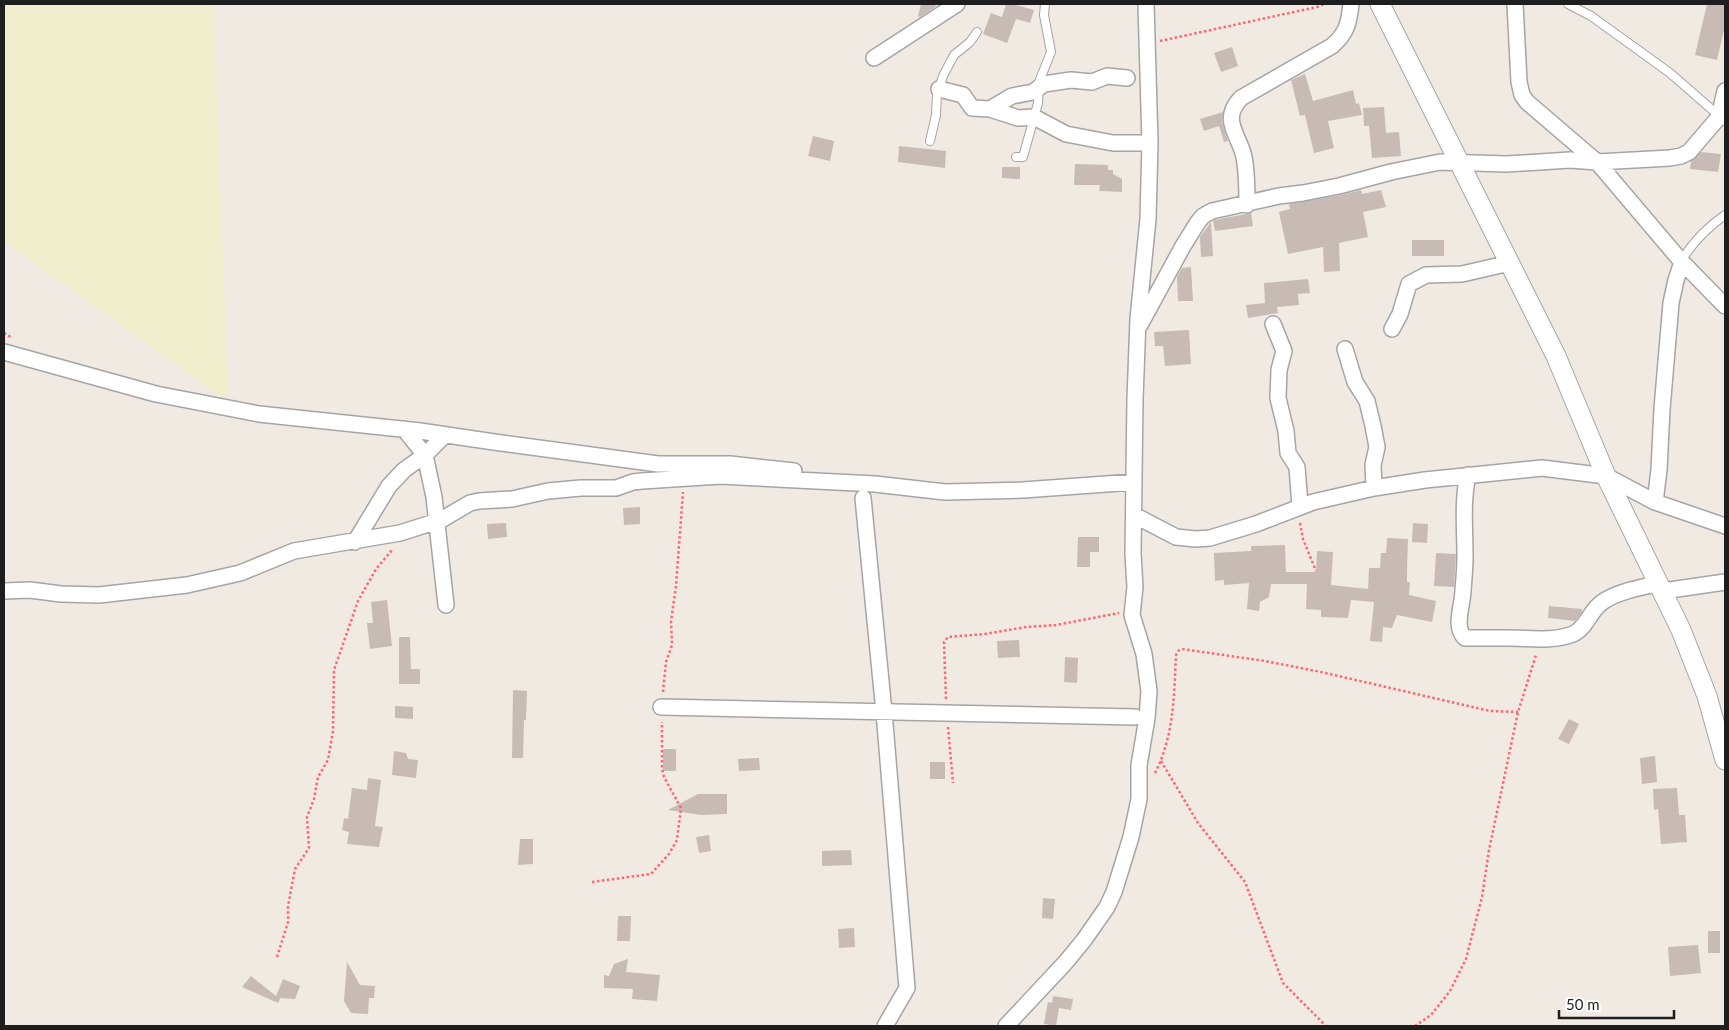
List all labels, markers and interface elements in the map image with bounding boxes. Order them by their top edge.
scale bar [1559,988,1674,1020]
text: 50 m [1566,995,1600,1013]

